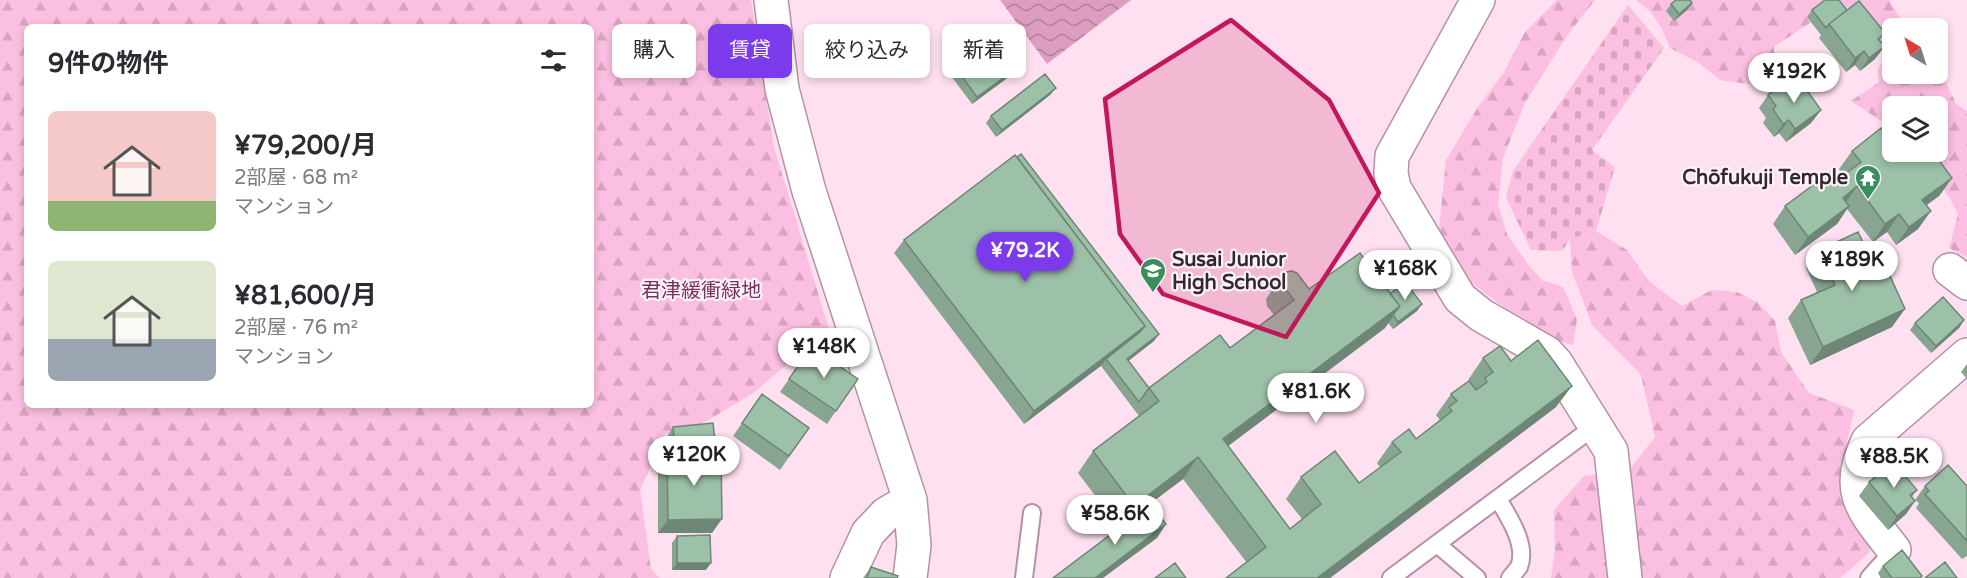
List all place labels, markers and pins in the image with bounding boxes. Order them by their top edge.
pin: ¥192K [1752,53,1836,104]
temple icon: Chōfukuji Temple [1853,163,1883,201]
place label: Chōfukuji Temple [1682,166,1848,190]
pin: ¥79.2K [976,232,1074,283]
pin: ¥189K [1810,241,1894,292]
place label: Susai Junior High School [1172,248,1286,295]
pin: ¥168K [1363,250,1447,301]
school or university icon: Susai Junior High School [1138,256,1168,294]
pin: ¥148K [782,328,866,379]
pin: ¥81.6K [1267,373,1365,424]
pin: ¥120K [652,436,736,487]
pin: ¥88.5K [1845,438,1943,489]
pin: ¥58.6K [1066,495,1164,546]

